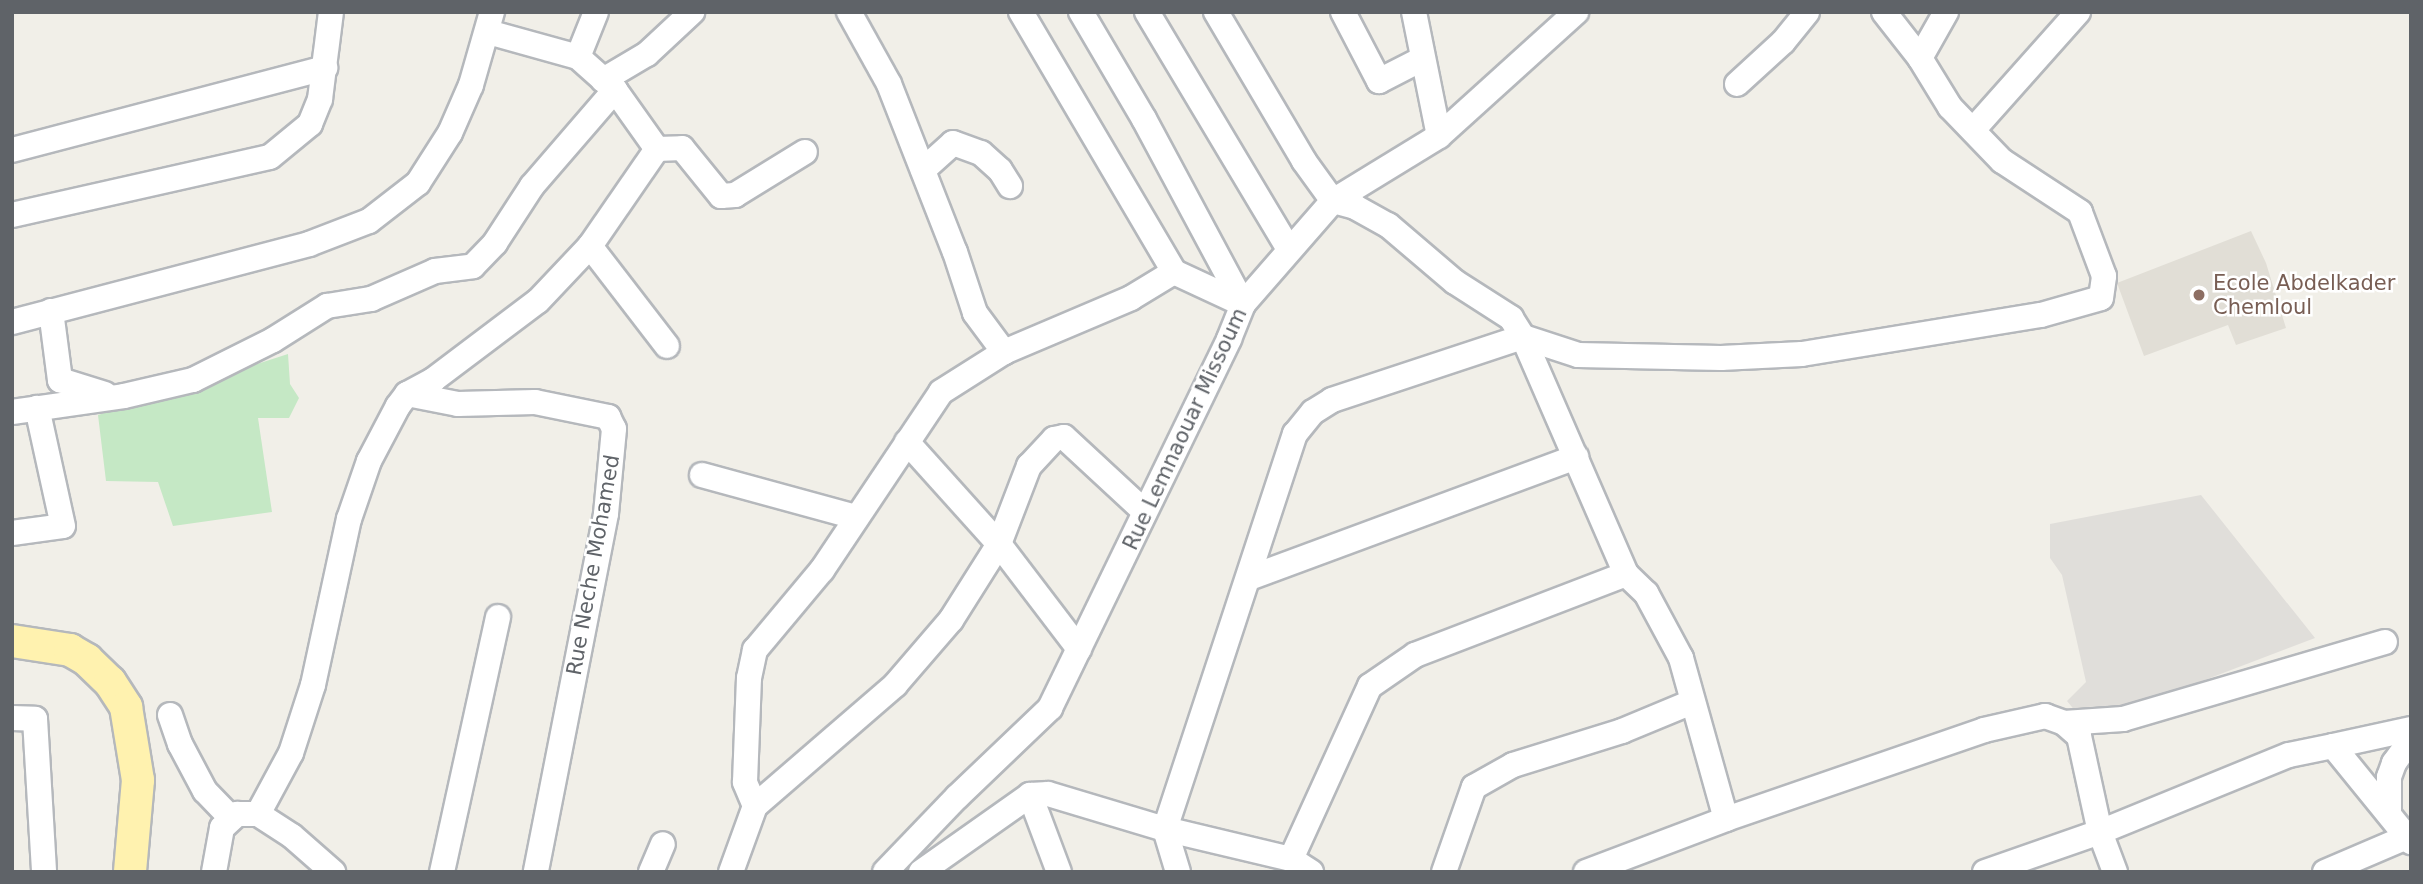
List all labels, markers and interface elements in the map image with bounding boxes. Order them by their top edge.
place label: Ecole Abdelkader Chemloul [2213,270,2395,320]
marker: Ecole Abdelkader Chemloul [2191,287,2207,303]
street label: Rue Lemnaouar Missoum [1118,304,1252,554]
street label: Rue Neche Mohamed [561,453,625,677]

